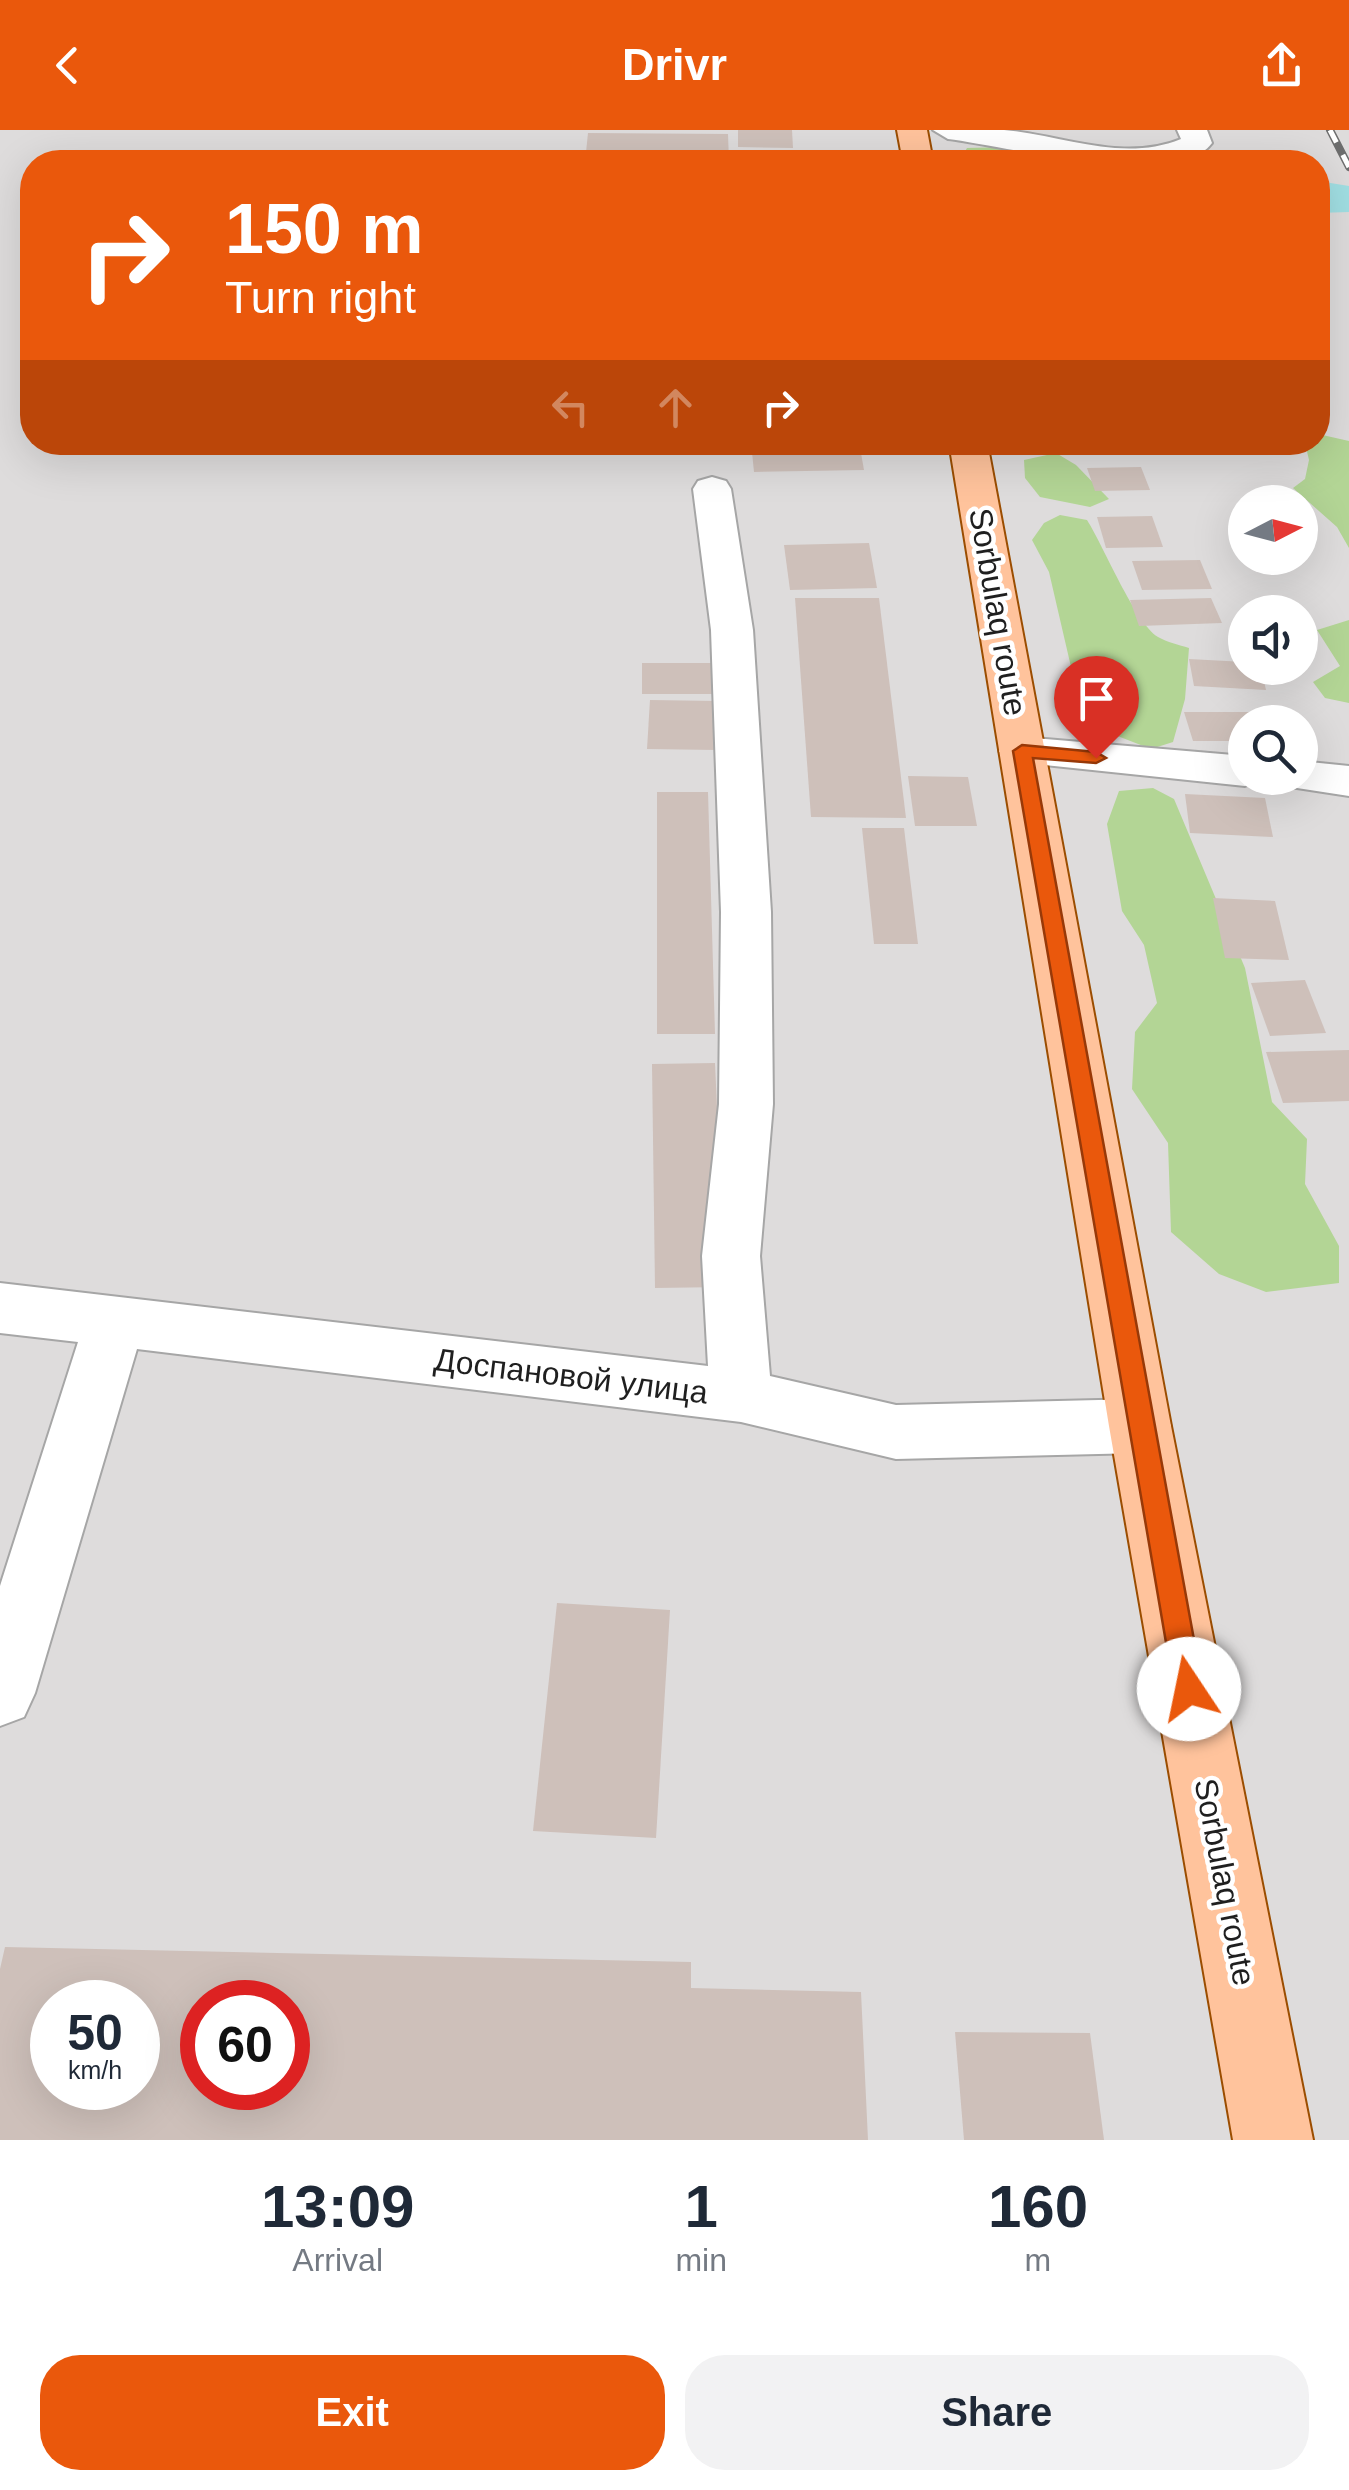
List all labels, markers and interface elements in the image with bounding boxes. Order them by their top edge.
icon: back [40,38,95,93]
icon: share [1254,38,1309,93]
text: Drivr [622,39,727,90]
icon: right [60,190,190,320]
text: 150 m [225,190,423,268]
text: Turn right [225,272,416,323]
icon: left [543,380,598,435]
icon: ahead [648,380,703,435]
icon: right [753,380,808,435]
north arrow [1228,485,1318,575]
map controls [1228,485,1318,795]
street label: Sorbulaq route [962,506,1034,718]
button: sound [1228,595,1318,685]
pin [1054,656,1139,759]
icon: arrive [1069,671,1124,726]
button: search [1228,705,1318,795]
street label: Доспановой улица [432,1341,710,1411]
position arrow [1137,1637,1241,1741]
street label: Sorbulaq route [1187,1776,1263,1988]
speed limit sign: 60 [180,1980,310,2110]
text: 50 [67,2005,123,2061]
text: km/h [68,2056,122,2084]
text: 13:09 [261,2173,414,2240]
text: 1 [684,2173,718,2240]
text: 160 [988,2173,1088,2240]
text: Arrival [292,2242,383,2278]
text: min [675,2242,727,2278]
text: m [1025,2242,1051,2278]
button: Exit [40,2355,665,2470]
button: Share [685,2355,1309,2470]

